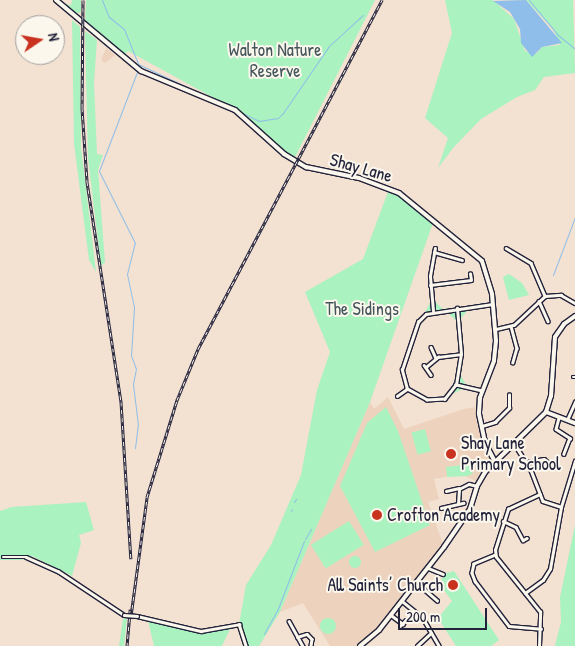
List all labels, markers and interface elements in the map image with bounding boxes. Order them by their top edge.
north arrow [15,15,65,65]
text: N [44,31,64,43]
park label: Walton Nature Reserve [229,40,321,82]
street label: Shay Lane [327,149,395,187]
park label: The Sidings [325,298,399,320]
place label: Shay Lane Primary School [461,433,561,476]
marker: Shay Lane Primary School [445,448,457,460]
place label: Crofton Academy [387,504,500,526]
marker: Crofton Academy [371,509,383,521]
place label: All Saints’ Church [328,574,443,596]
marker: All Saints’ Church [447,579,459,591]
scale bar [400,598,489,630]
text: 200 m [406,606,440,627]

